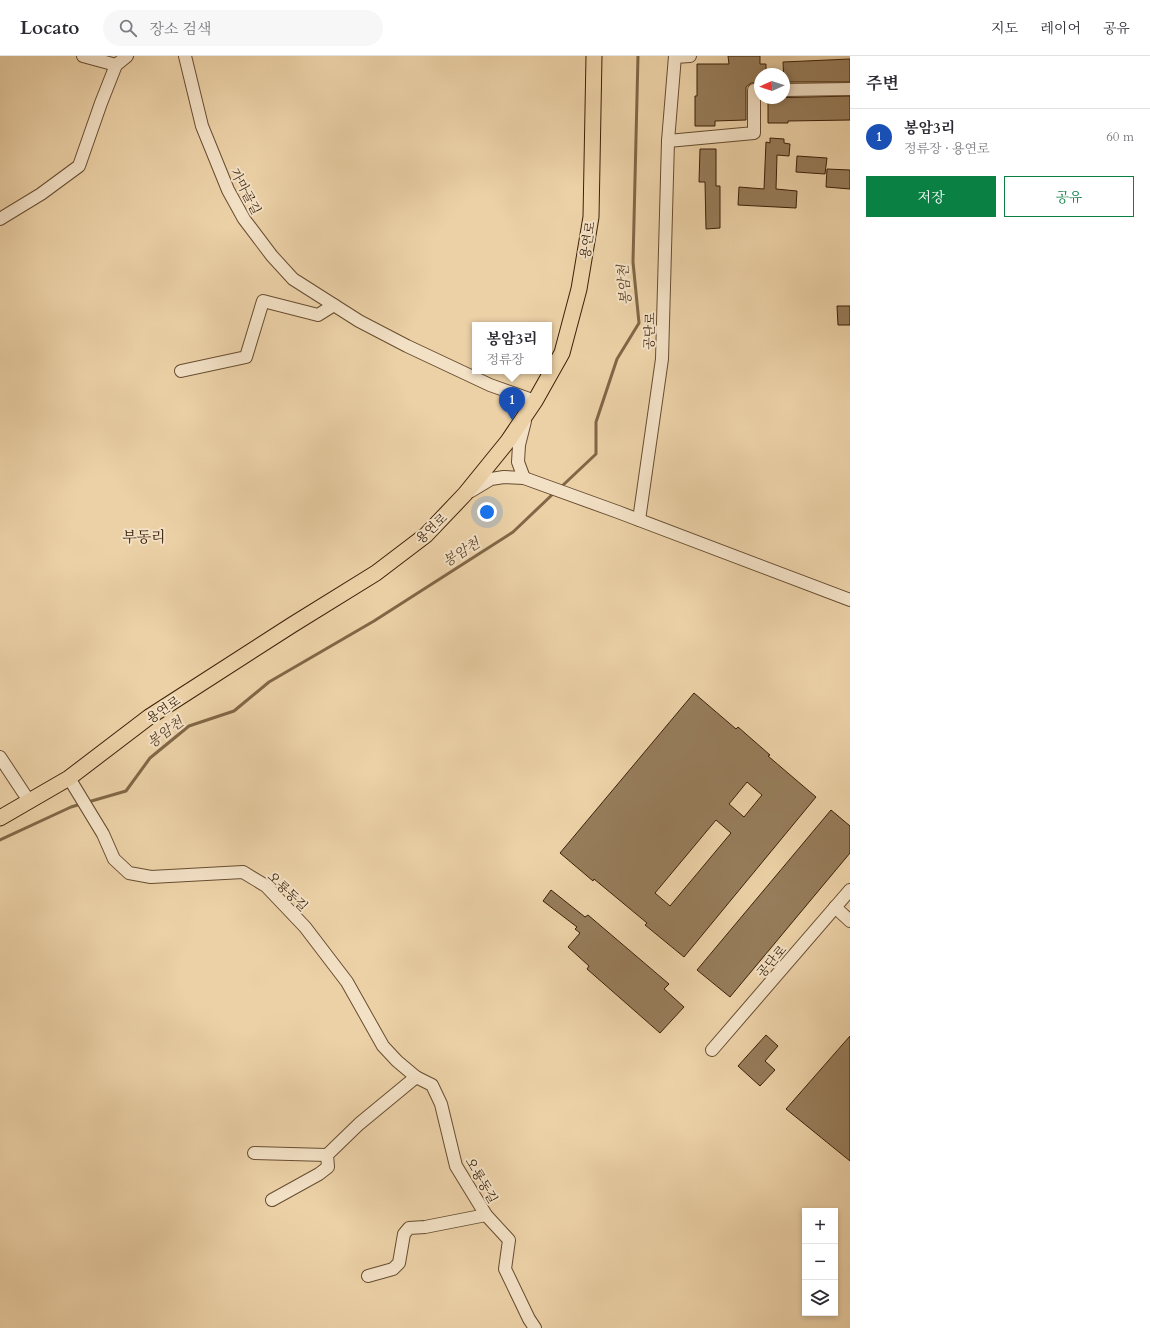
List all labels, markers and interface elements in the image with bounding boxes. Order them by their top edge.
search box [103,10,383,46]
text: Locato [20,15,79,41]
icon: search [117,17,139,39]
text: 장소 검색 [149,19,211,39]
text: 지도 [991,19,1018,38]
text: 레이어 [1040,19,1081,38]
text: 공유 [1103,19,1130,38]
north arrow [754,68,790,104]
text: 주변 [866,72,899,95]
text: 봉암3리 [904,118,955,138]
text: 1 [876,128,882,146]
text: 60 m [1106,128,1134,146]
text: 정류장 · 용연로 [904,140,990,158]
street label: 가마골길 [225,165,265,218]
button: 저장 [866,176,996,217]
button: 공유 [1004,176,1134,217]
street label: 용연로 [576,220,600,260]
water label: 봉암천 [613,262,636,306]
street label: 공단로 [640,311,660,350]
popup [472,322,552,374]
text: 봉암3리 [486,329,538,349]
text: 정류장 [486,351,524,369]
pin: 1 [499,387,525,420]
your location [477,502,497,522]
street label: 용연로 [412,509,452,548]
district label: 부동리 [122,527,166,547]
water label: 봉암천 [439,533,485,571]
street label: 용연로 [143,692,185,728]
water label: 봉암천 [143,712,188,752]
street label: 오룡동길 [263,868,312,916]
street label: 공단로 [753,941,791,982]
street label: 오룡동길 [461,1154,501,1207]
map controls [802,1208,838,1316]
button: + [802,1208,838,1244]
button: − [802,1244,838,1280]
button: layers [802,1280,838,1316]

